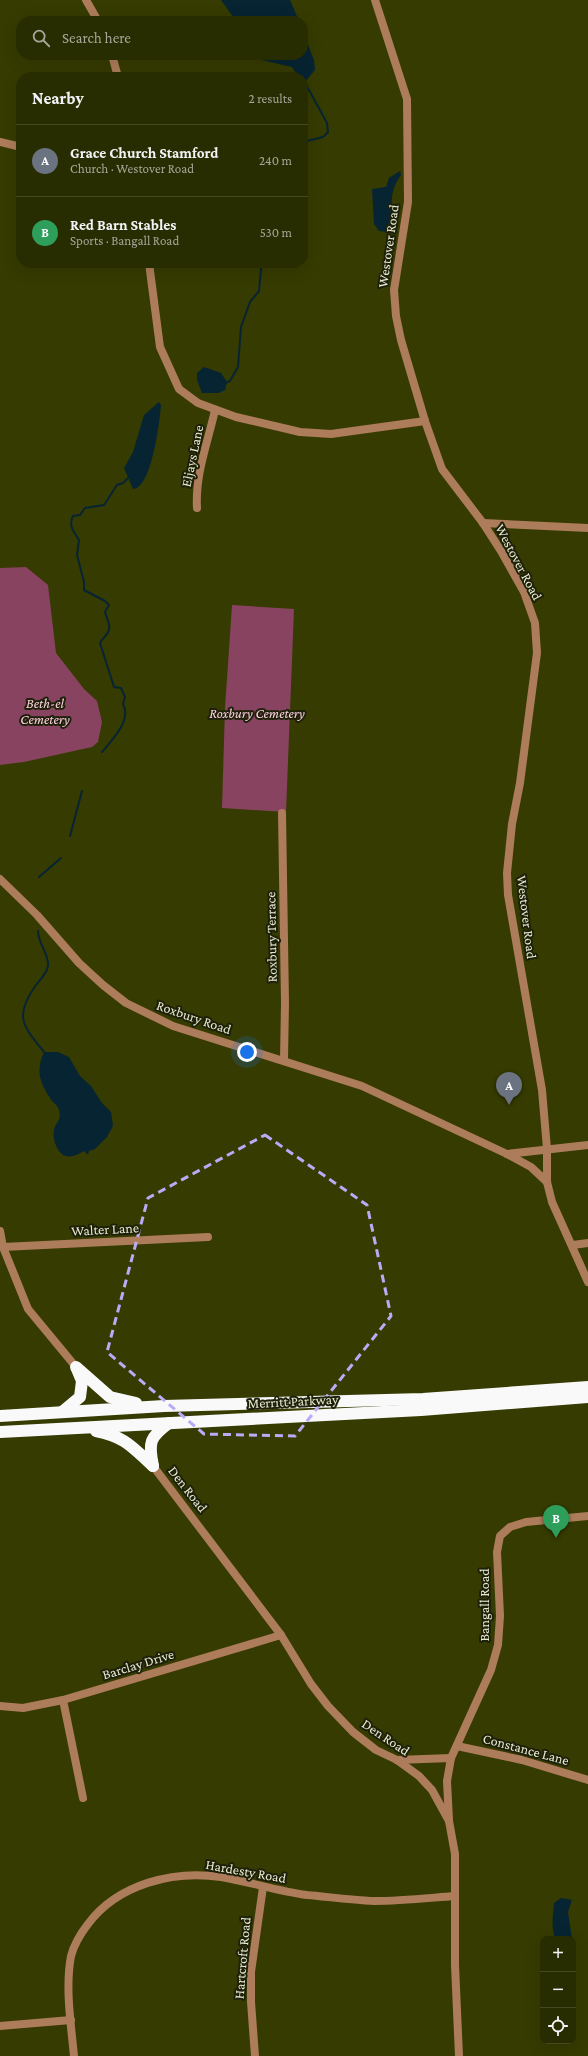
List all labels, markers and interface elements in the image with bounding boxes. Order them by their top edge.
search box [16,16,308,60]
icon: search [30,27,52,49]
text: Search here [62,30,131,46]
text: Nearby [32,89,84,108]
text: 2 results [249,91,292,106]
text: Grace Church Stamford [70,145,218,161]
text: A [41,153,49,168]
text: 240 m [259,153,292,168]
text: Church · Westover Road [70,161,194,176]
street label: Westover Road [374,203,402,289]
text: Red Barn Stables [70,217,176,233]
text: B [41,225,49,240]
text: 530 m [260,225,292,240]
text: Sports · Bangall Road [70,233,179,248]
street label: Eljays Lane [178,424,207,489]
street label: Westover Road [492,521,546,603]
park label: Beth-el Cemetery [20,695,70,727]
park label: Roxbury Cemetery [209,705,305,721]
street label: Westover Road [514,874,540,960]
street label: Roxbury Terrace [262,891,280,983]
street label: Roxbury Road [155,997,234,1037]
your location [237,1042,257,1062]
pin: A [496,1072,522,1105]
street label: Walter Lane [71,1219,139,1239]
street label: Merritt Parkway [247,1391,339,1411]
street label: Den Road [165,1463,211,1516]
pin: B [543,1505,569,1538]
street label: Bangall Road [476,1568,492,1642]
street label: Barclay Drive [100,1646,176,1682]
street label: Den Road [359,1715,413,1759]
street label: Constance Lane [481,1730,571,1768]
street label: Hardesty Road [205,1856,288,1886]
street label: Hartcroft Road [230,1916,254,2000]
map controls [540,1936,576,2044]
button: + [540,1936,576,1972]
button: − [540,1972,576,2008]
button: locate [540,2008,576,2044]

